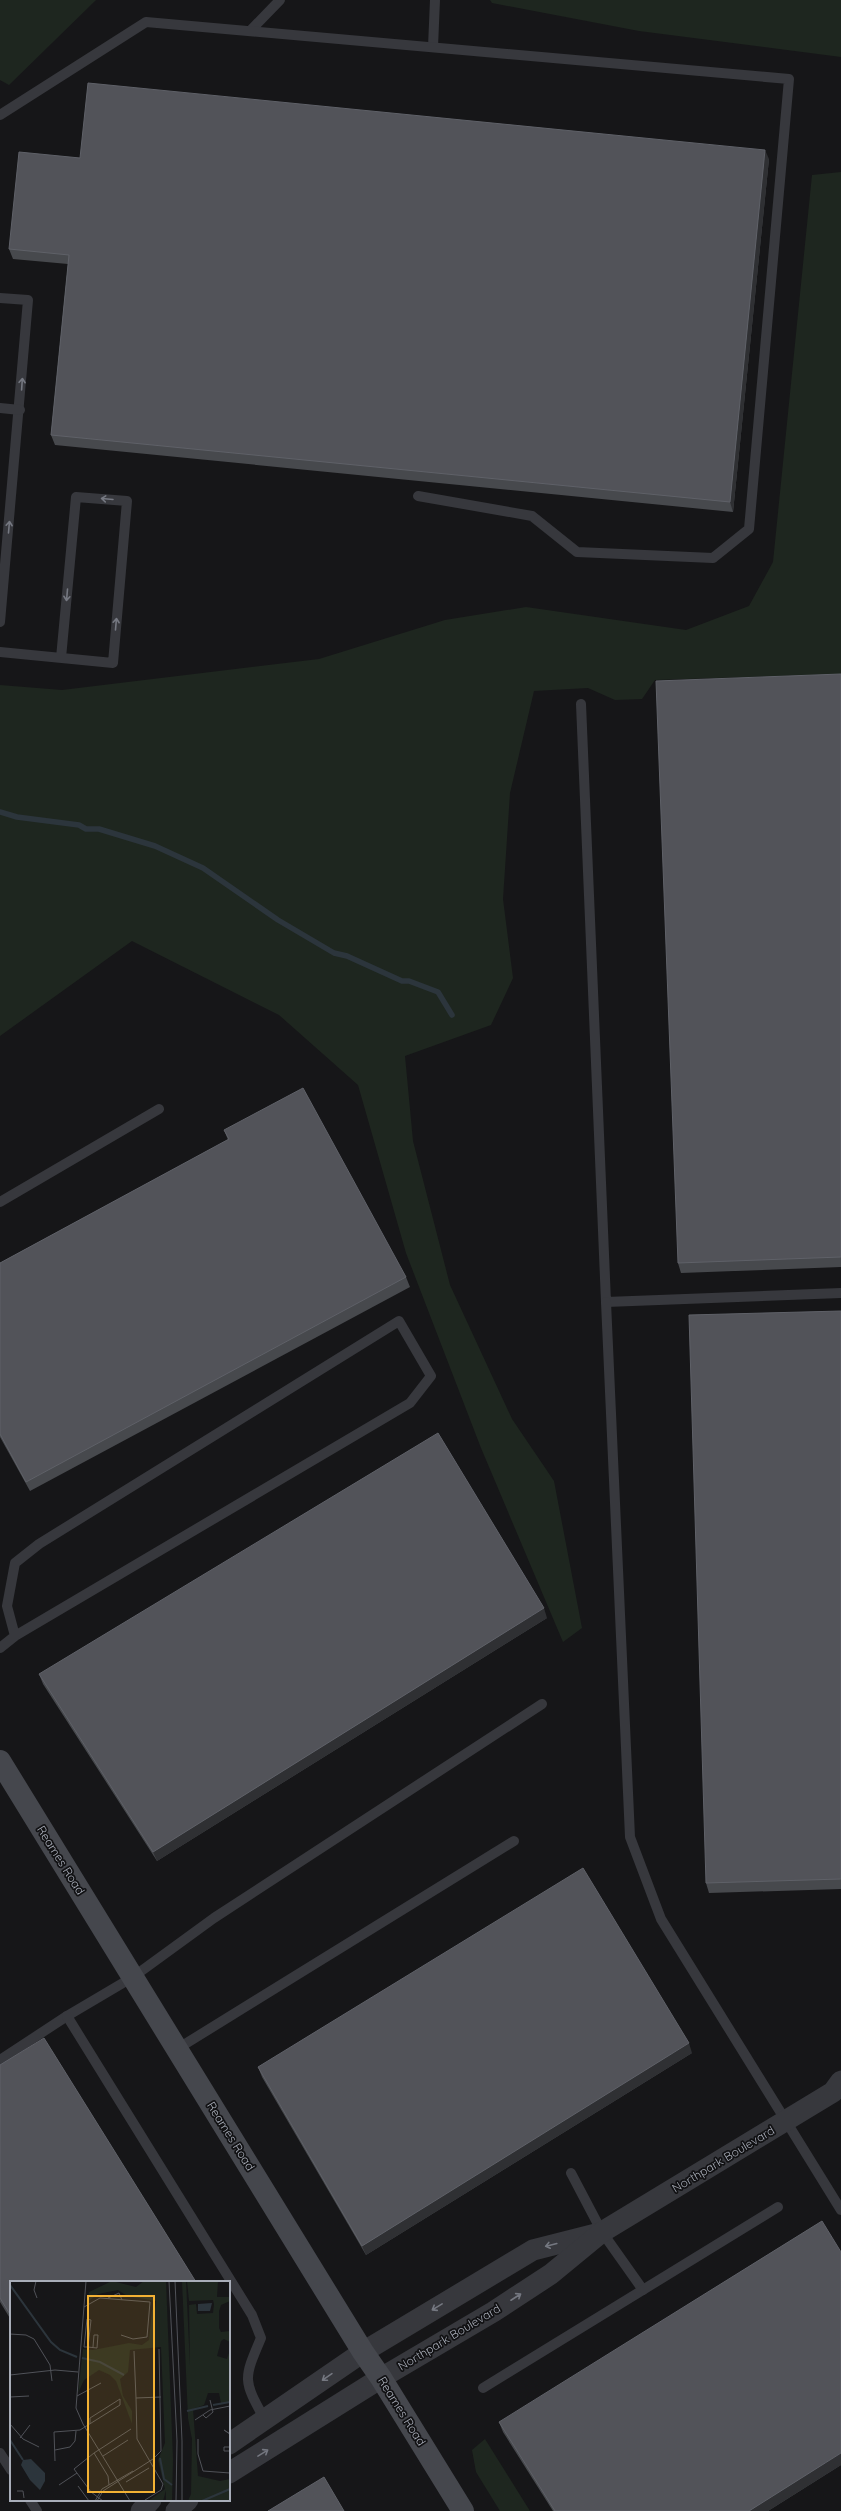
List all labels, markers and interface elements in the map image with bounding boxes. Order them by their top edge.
one-way arrow [19,378,26,391]
one-way arrow [101,496,114,503]
one-way arrow [5,521,13,534]
one-way arrow [63,588,70,601]
one-way arrow [113,618,120,631]
street label: Reames Road [34,1823,88,1897]
street label: Reames Road [204,2099,258,2173]
street label: Northpark Boulevard [669,2122,777,2196]
one-way arrow [544,2242,557,2250]
inset map [10,2281,230,2501]
one-way arrow [510,2292,522,2300]
street label: Northpark Boulevard [395,2300,503,2374]
one-way arrow [431,2304,443,2312]
one-way arrow [322,2373,333,2381]
street label: Reames Road [375,2374,429,2448]
one-way arrow [257,2449,268,2457]

